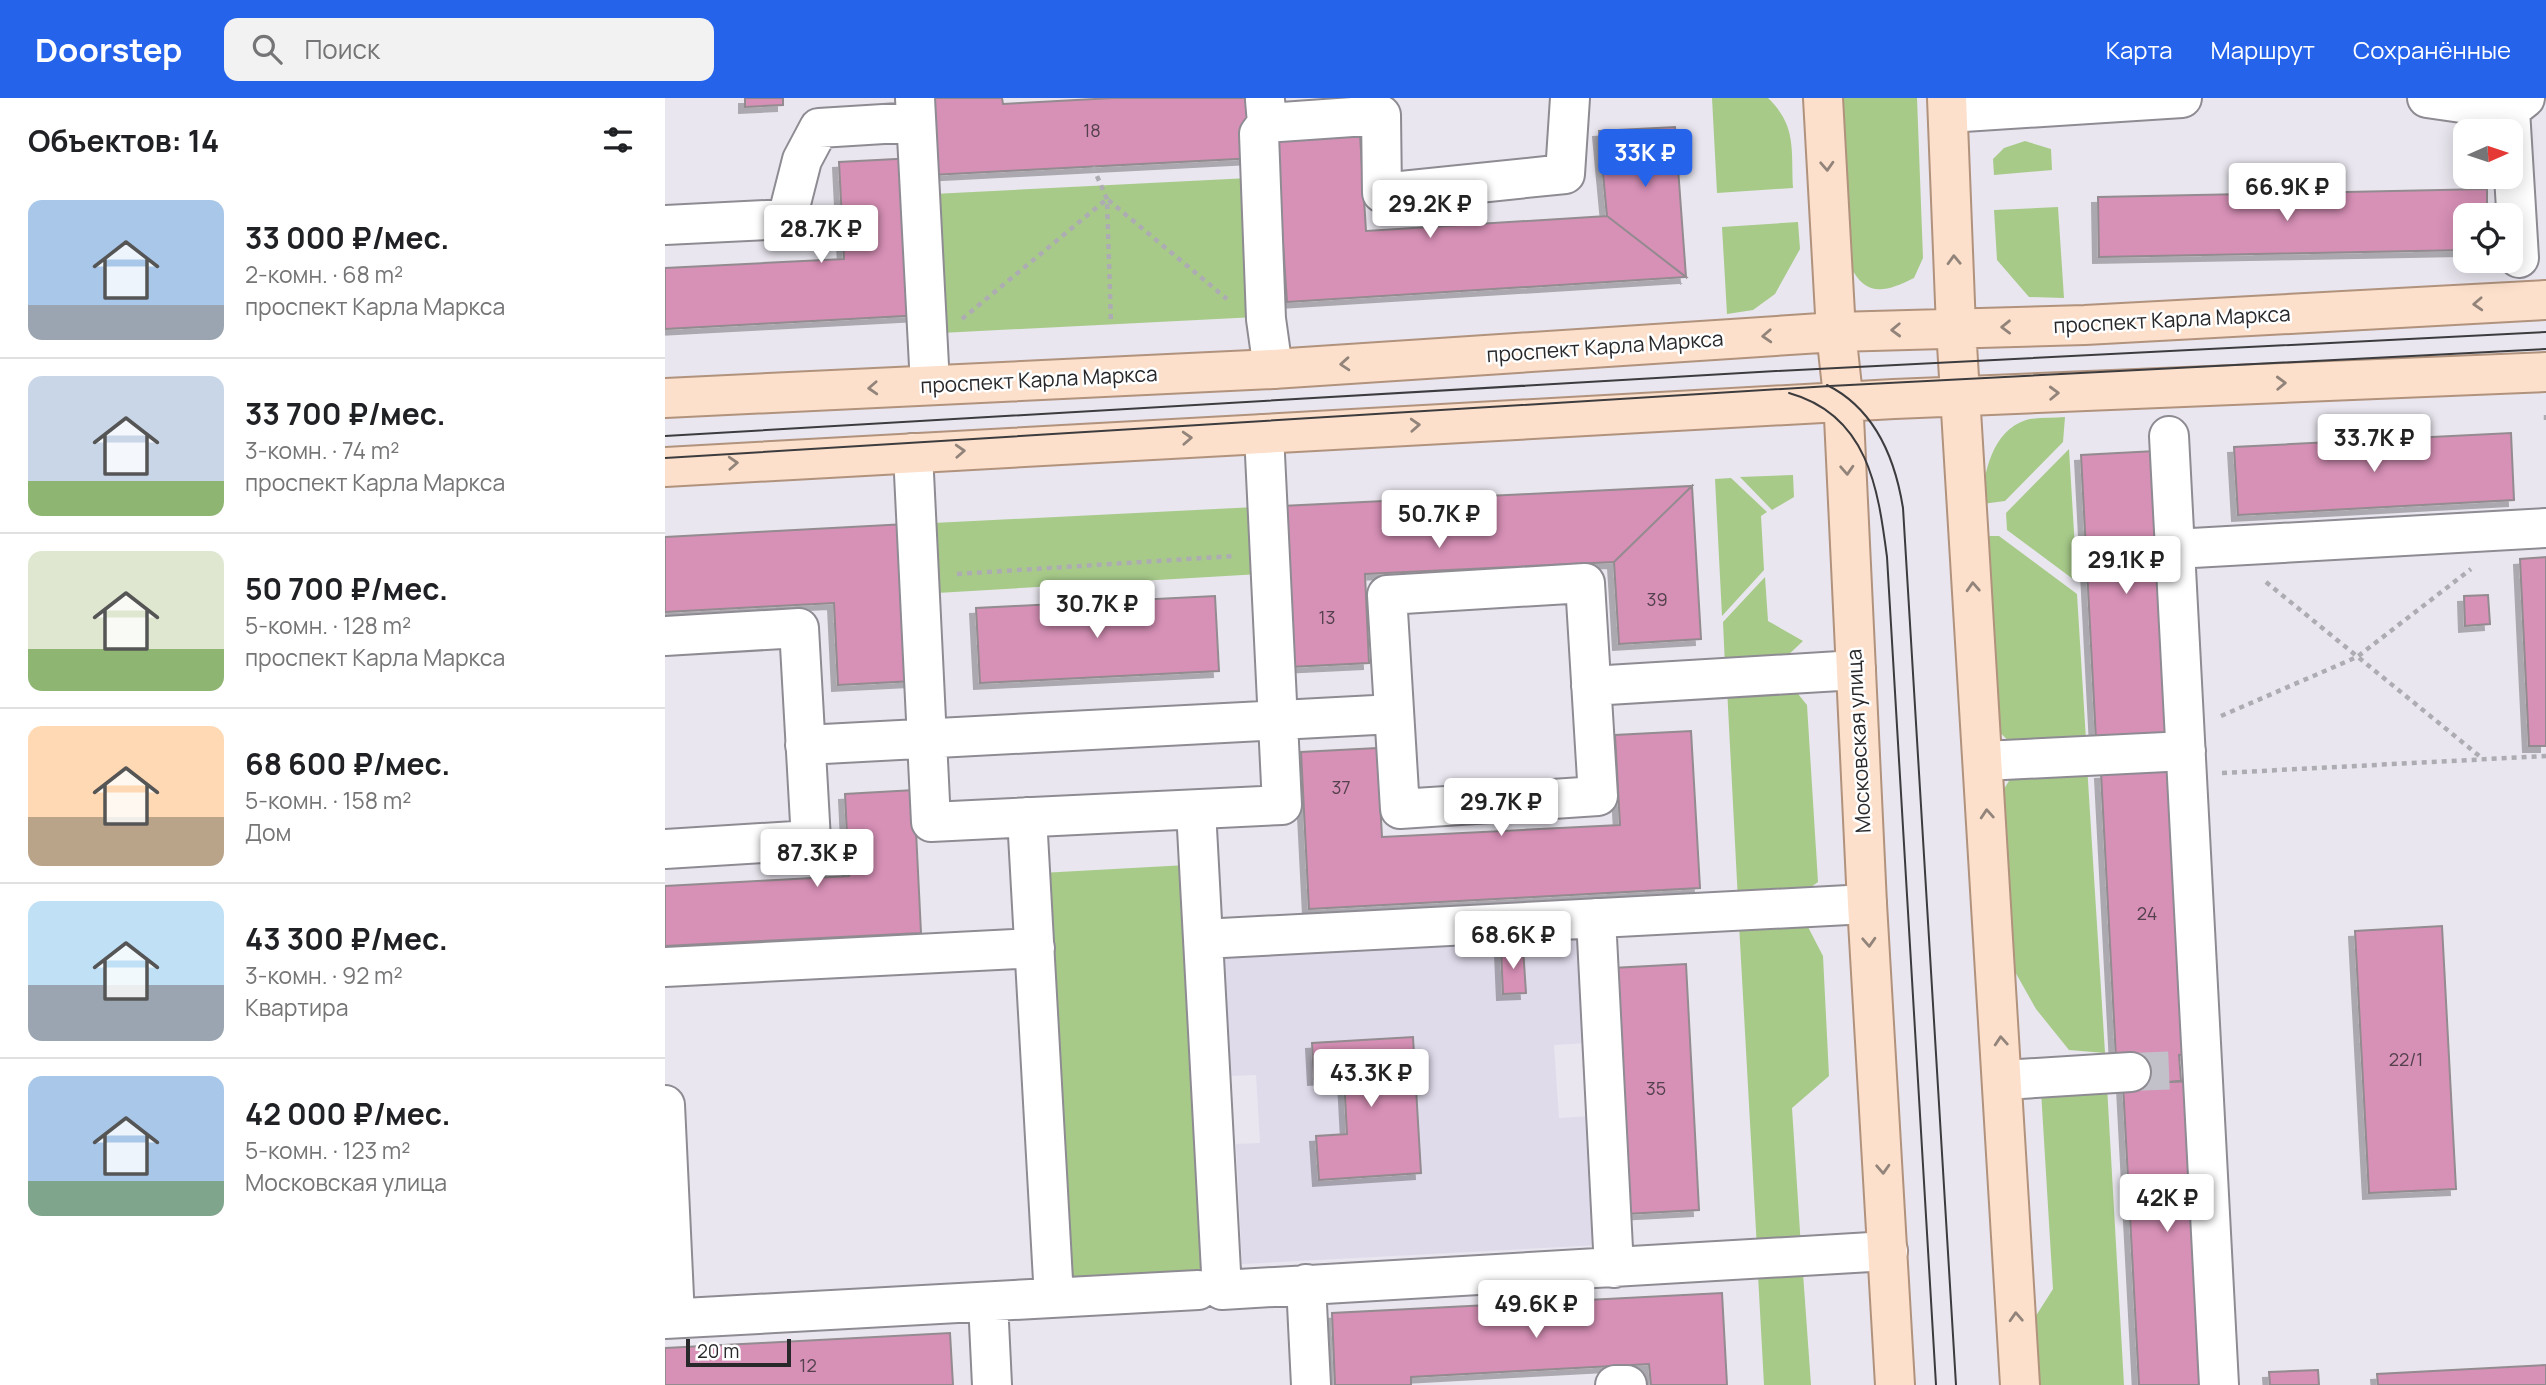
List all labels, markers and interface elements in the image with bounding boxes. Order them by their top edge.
search box [224,18,714,81]
text: Doorstep [35,27,182,72]
icon: search [248,30,286,68]
text: Поиск [304,31,380,67]
text: Карта [2106,33,2173,66]
text: Маршрут [2211,33,2315,66]
text: Сохранённые [2353,33,2511,66]
house number: 18 [1083,118,1101,142]
north arrow [2453,119,2523,189]
map controls [2453,119,2523,273]
text: Объектов: 14 [28,120,219,161]
icon: filters [599,121,637,159]
pin: 33K ₽ [1596,130,1694,189]
text: 33K ₽ [1614,136,1676,168]
one-way arrow [1819,161,1834,172]
pin: 66.9K ₽ [2222,164,2352,223]
text: 66.9K ₽ [2245,170,2329,202]
pin: 29.2K ₽ [1365,180,1495,240]
text: 29.2K ₽ [1388,187,1472,219]
button: locate [2453,203,2523,273]
pin: 28.7K ₽ [756,206,886,265]
text: 28.7K ₽ [780,212,862,244]
text: 33 000 ₽/мес. [245,217,449,258]
icon: home [84,228,168,312]
one-way arrow [1946,254,1961,265]
text: 2-комн. · 68 m² [245,258,403,290]
text: проспект Карла Маркса [245,290,505,322]
one-way arrow [2472,296,2483,311]
street label: проспект Карла Маркса [2053,299,2291,339]
one-way arrow [2000,319,2011,335]
one-way arrow [1890,323,1901,338]
street label: проспект Карла Маркса [1485,324,1724,368]
one-way arrow [1762,328,1773,343]
one-way arrow [1339,356,1350,371]
street label: проспект Карла Маркса [920,359,1158,399]
one-way arrow [2276,376,2287,391]
one-way arrow [867,380,878,395]
one-way arrow [2049,385,2060,400]
text: 33 700 ₽/мес. [245,393,446,434]
icon: home [84,404,168,488]
pin: 33.7K ₽ [2309,414,2439,474]
one-way arrow [1409,418,1420,433]
text: 33.7K ₽ [2334,421,2414,453]
one-way arrow [1182,431,1193,446]
text: 3-комн. · 74 m² [245,434,399,466]
one-way arrow [955,443,966,458]
one-way arrow [728,456,739,471]
one-way arrow [1839,465,1854,476]
text: проспект Карла Маркса [245,466,505,498]
pin: 50.7K ₽ [1374,490,1504,550]
text: 50.7K ₽ [1398,497,1480,529]
pin: 29.1K ₽ [2061,536,2191,596]
text: 29.1K ₽ [2088,543,2164,575]
text: 50 700 ₽/мес. [245,568,448,609]
icon: home [84,579,168,663]
pin: 30.7K ₽ [1032,580,1162,640]
one-way arrow [1966,581,1981,592]
text: 30.7K ₽ [1056,587,1138,619]
house number: 39 [1646,587,1668,611]
house number: 13 [1319,605,1335,629]
text: 5-комн. · 128 m² [245,609,411,641]
text: проспект Карла Маркса [245,641,505,673]
street label: Московская улица [1839,648,1877,834]
text: 68 600 ₽/мес. [245,743,450,784]
icon: home [84,754,168,838]
house number: 37 [1332,775,1351,799]
pin: 29.7K ₽ [1436,778,1566,838]
text: 5-комн. · 158 m² [245,784,411,816]
text: 29.7K ₽ [1460,785,1542,817]
one-way arrow [1980,808,1995,819]
text: Дом [245,816,291,848]
pin: 87.3K ₽ [752,830,882,889]
text: 87.3K ₽ [776,836,858,868]
house number: 24 [2137,901,2157,925]
pin: 68.6K ₽ [1448,912,1578,971]
text: 43 300 ₽/мес. [245,918,448,959]
text: 68.6K ₽ [1471,918,1555,950]
icon: home [84,929,168,1013]
one-way arrow [1861,937,1876,948]
text: 3-комн. · 92 m² [245,959,403,991]
text: Квартира [245,991,349,1023]
one-way arrow [1994,1035,2009,1046]
house number: 22/1 [2389,1047,2423,1071]
pin: 43.3K ₽ [1306,1049,1436,1109]
text: 43.3K ₽ [1330,1056,1412,1088]
house number: 35 [1646,1076,1666,1100]
text: 42 000 ₽/мес. [245,1093,451,1134]
icon: home [84,1104,168,1188]
text: 5-комн. · 123 m² [245,1134,411,1166]
one-way arrow [1875,1164,1890,1175]
text: Московская улица [245,1166,447,1198]
pin: 42K ₽ [2118,1174,2216,1234]
text: 42K ₽ [2136,1181,2198,1213]
pin: 49.6K ₽ [1471,1280,1601,1340]
text: 49.6K ₽ [1494,1287,1578,1319]
one-way arrow [2009,1311,2024,1322]
scale bar [686,1336,791,1368]
text: 20 m [697,1338,739,1364]
house number: 12 [799,1353,817,1377]

